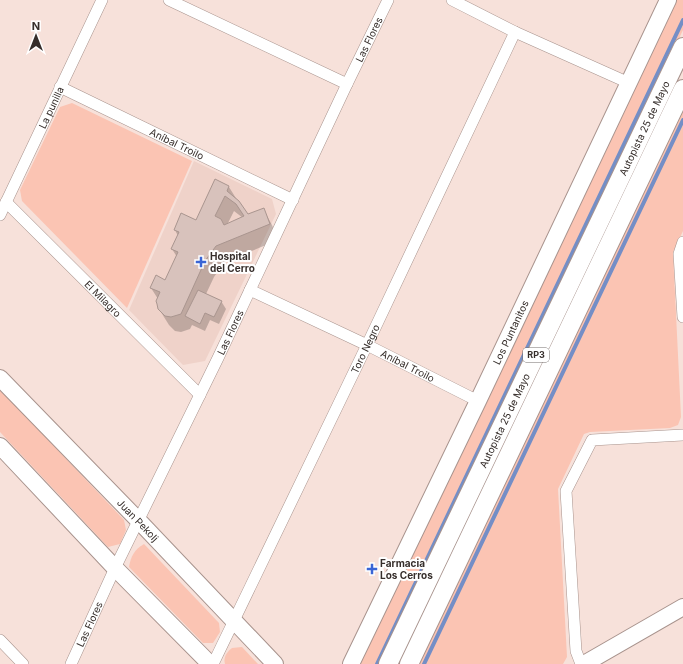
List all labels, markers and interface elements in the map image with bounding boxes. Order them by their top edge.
street label: Las Flores [353,15,385,64]
north arrow [16,16,56,56]
text: N [32,19,40,33]
street label: Autopista 25 de Mayo [617,79,672,177]
street label: La punilla [36,85,66,130]
street label: Aníbal Troilo [148,126,206,162]
place label: Hospital del Cerro [210,250,255,274]
marker: Hospital del Cerro [195,256,207,268]
street label: El Milagro [82,278,124,319]
street label: Los Puntanitos [490,298,531,366]
street label: Las Flores [214,308,246,357]
street label: Toro Negro [348,322,382,375]
street label: Aníbal Troilo [379,347,437,384]
road number: RP3 [523,348,549,362]
street label: Autopista 25 de Mayo [477,371,532,470]
street label: Juan Pekolj [115,496,161,544]
place label: Farmacia Los Cerros [380,557,433,581]
marker: Farmacia Los Cerros [367,564,377,574]
street label: Las Flores [74,599,105,649]

